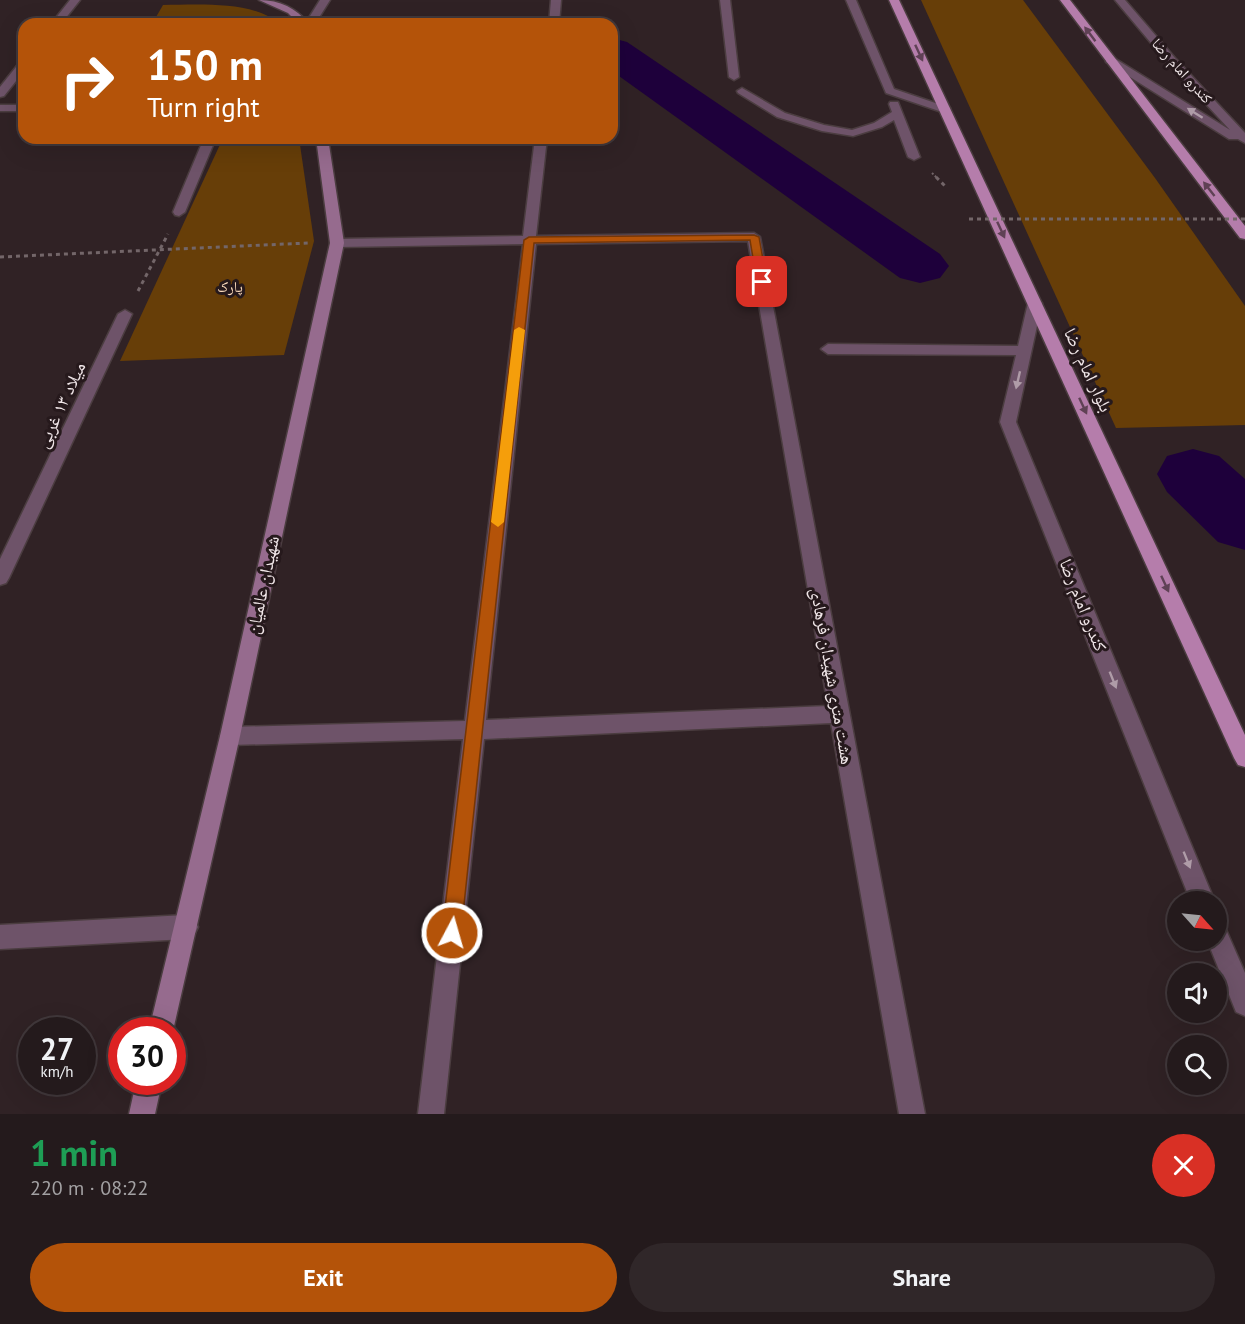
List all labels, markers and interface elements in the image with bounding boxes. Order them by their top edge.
one-way arrow [1084,26,1097,42]
street label: کندرو امام رضا [1147,34,1217,108]
text: 150 m [147,37,263,92]
icon: right [48,42,126,120]
one-way arrow [914,44,923,61]
text: Turn right [147,90,260,124]
one-way arrow [1187,108,1203,119]
one-way arrow [1204,181,1216,196]
one-way arrow [996,221,1005,238]
pin [736,256,787,307]
icon: arrive [745,265,778,298]
park label: پارک [217,277,243,296]
street label: بلوار امام رضا [1058,324,1118,416]
street label: میلاد ۱۳ غربی [31,358,91,452]
one-way arrow [1012,371,1022,389]
one-way arrow [1079,398,1088,415]
street label: شهیدان عالمیان [241,534,284,636]
street label: کندرو امام رضا [1054,555,1113,655]
one-way arrow [1160,575,1169,592]
street label: هشت متری شهیدان فرهادی [806,586,859,766]
one-way arrow [1108,671,1118,689]
one-way arrow [1183,851,1192,869]
north arrow [1167,891,1227,951]
map controls [1167,891,1227,1095]
position arrow [420,901,484,965]
button: sound [1167,963,1227,1023]
speed limit sign: 30 [108,1017,186,1095]
text: 27 [40,1029,74,1068]
button: search [1167,1035,1227,1095]
text: km/h [41,1062,73,1081]
text: 1 min [30,1129,118,1176]
button: close [1152,1134,1215,1197]
text: 220 m · 08:22 [30,1175,148,1201]
button: Exit [30,1243,617,1312]
button: Share [629,1243,1215,1312]

